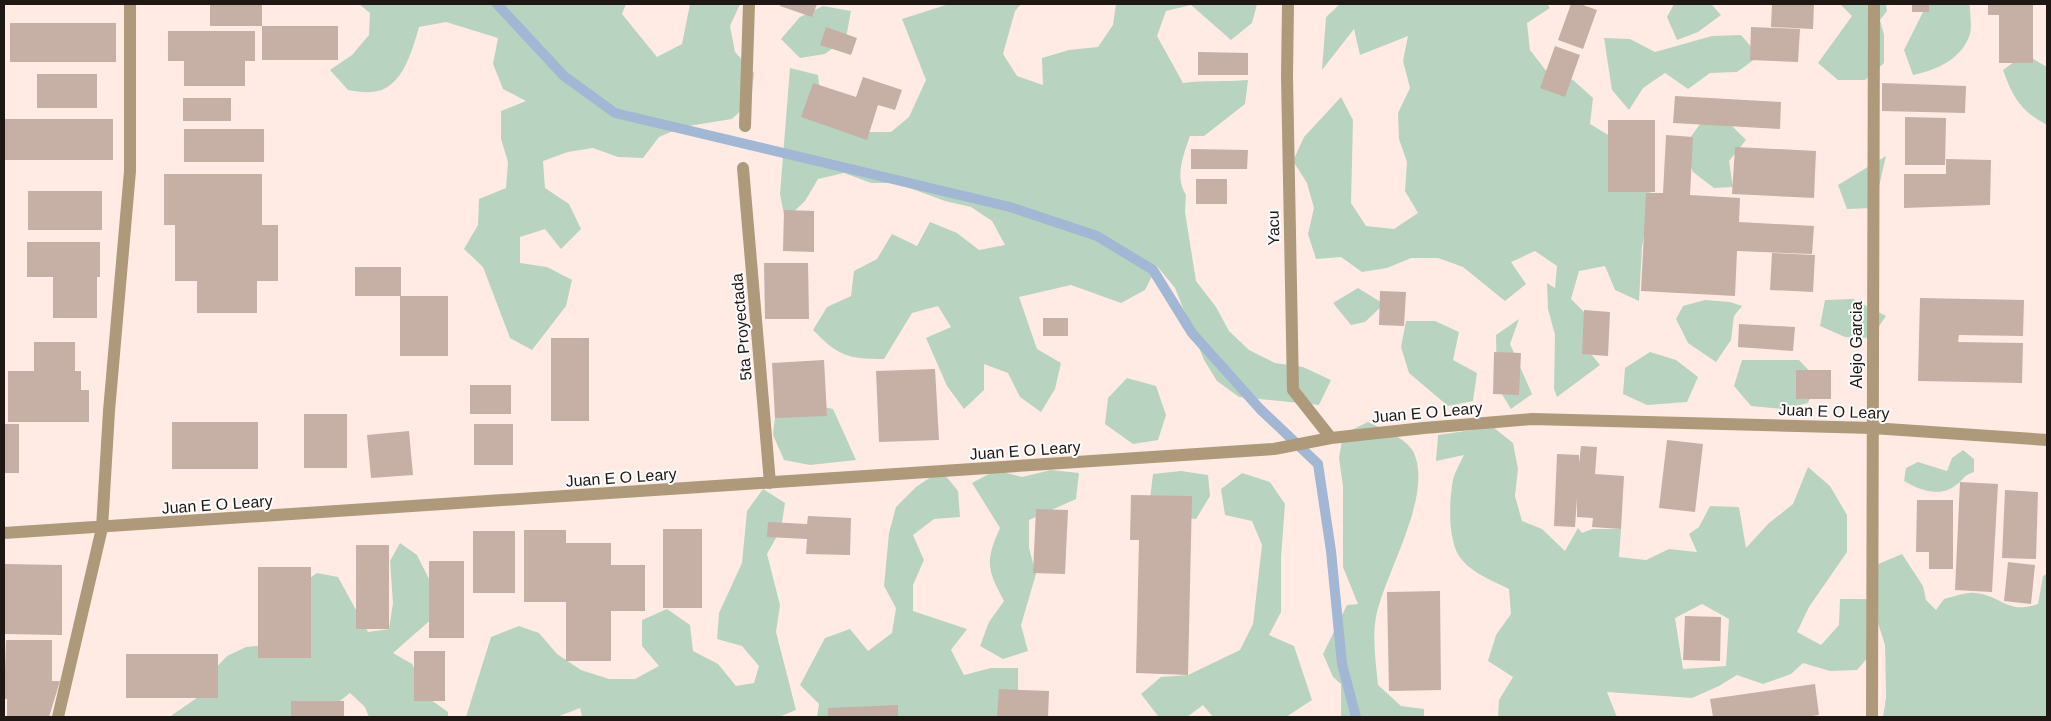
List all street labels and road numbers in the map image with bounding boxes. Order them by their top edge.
street label: Yacu [1265,210,1282,246]
street label: 5ta Proyectada [728,273,755,381]
street label: Alejo Garcia [1848,301,1865,389]
street label: Juan E O Leary [1371,399,1483,426]
street label: Juan E O Leary [1778,401,1890,422]
street label: Juan E O Leary [969,438,1081,463]
street label: Juan E O Leary [565,465,677,490]
street label: Juan E O Leary [161,492,273,517]

